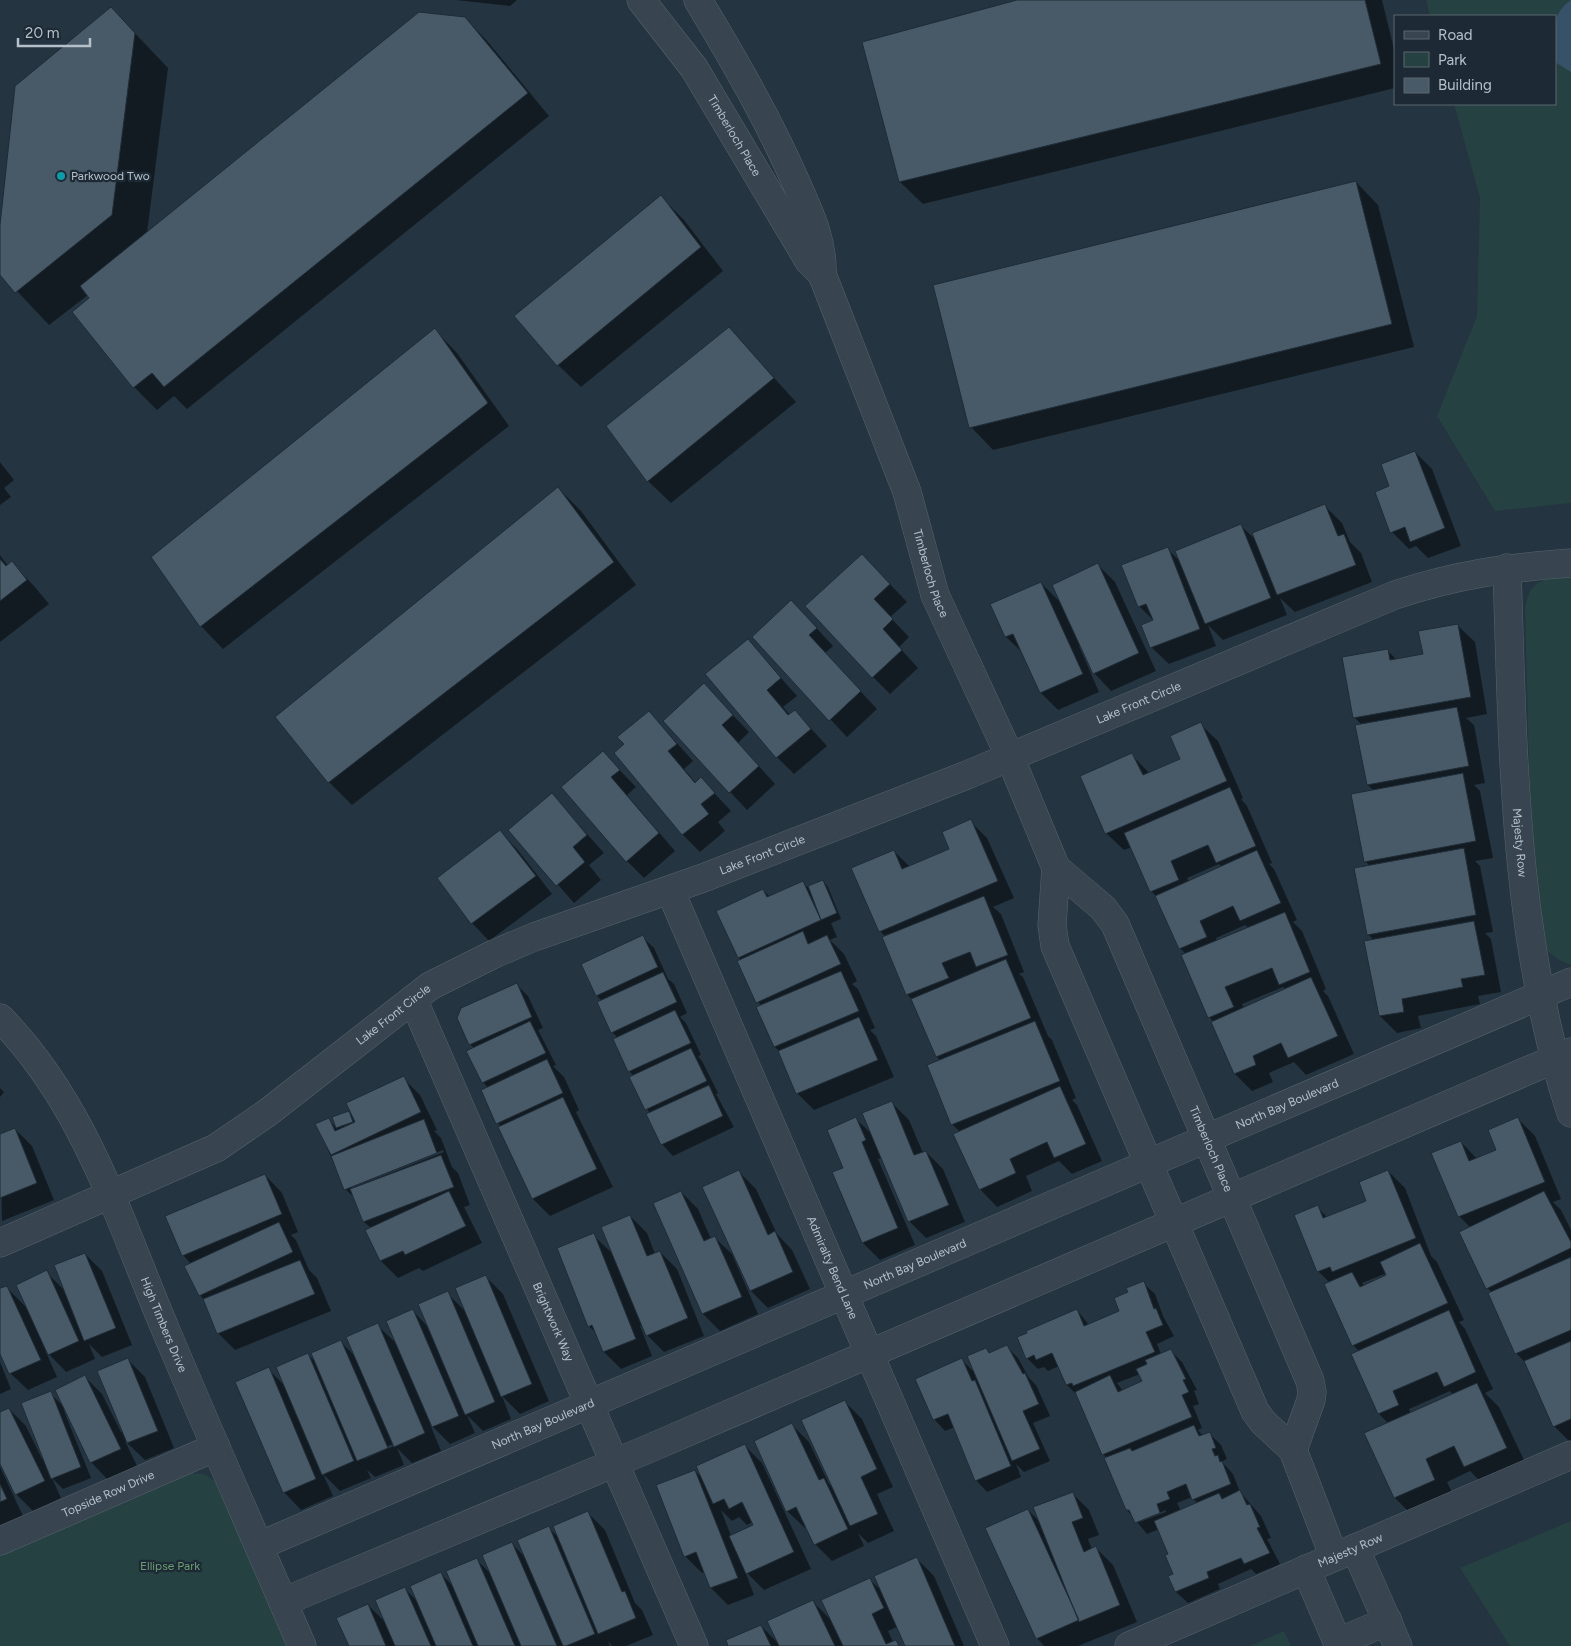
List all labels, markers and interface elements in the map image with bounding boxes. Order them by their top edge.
scale bar [18,15,90,47]
legend [1394,15,1556,105]
text: 20 m [25,24,59,42]
text: Road [1438,26,1473,44]
text: Park [1438,51,1467,69]
text: Building [1438,76,1492,94]
street label: Timberloch Place [705,93,764,179]
place label: Parkwood Two [71,169,150,183]
marker: Parkwood Two [55,170,67,182]
street label: Timberloch Place [910,528,952,620]
street label: Lake Front Circle [1094,679,1183,727]
street label: Majesty Row [1510,808,1530,878]
street label: Lake Front Circle [717,832,807,878]
street label: Lake Front Circle [353,981,434,1048]
street label: North Bay Boulevard [1233,1076,1341,1132]
street label: Timberloch Place [1187,1104,1236,1194]
street label: Admiralty Bend Lane [804,1214,861,1322]
street label: North Bay Boulevard [861,1236,969,1292]
street label: High Timbers Drive [138,1275,190,1375]
street label: Brightwork Way [530,1280,577,1364]
street label: North Bay Boulevard [489,1396,596,1452]
street label: Topside Row Drive [60,1467,157,1520]
street label: Majesty Row [1316,1530,1385,1571]
park label: Ellipse Park [140,1559,200,1573]

